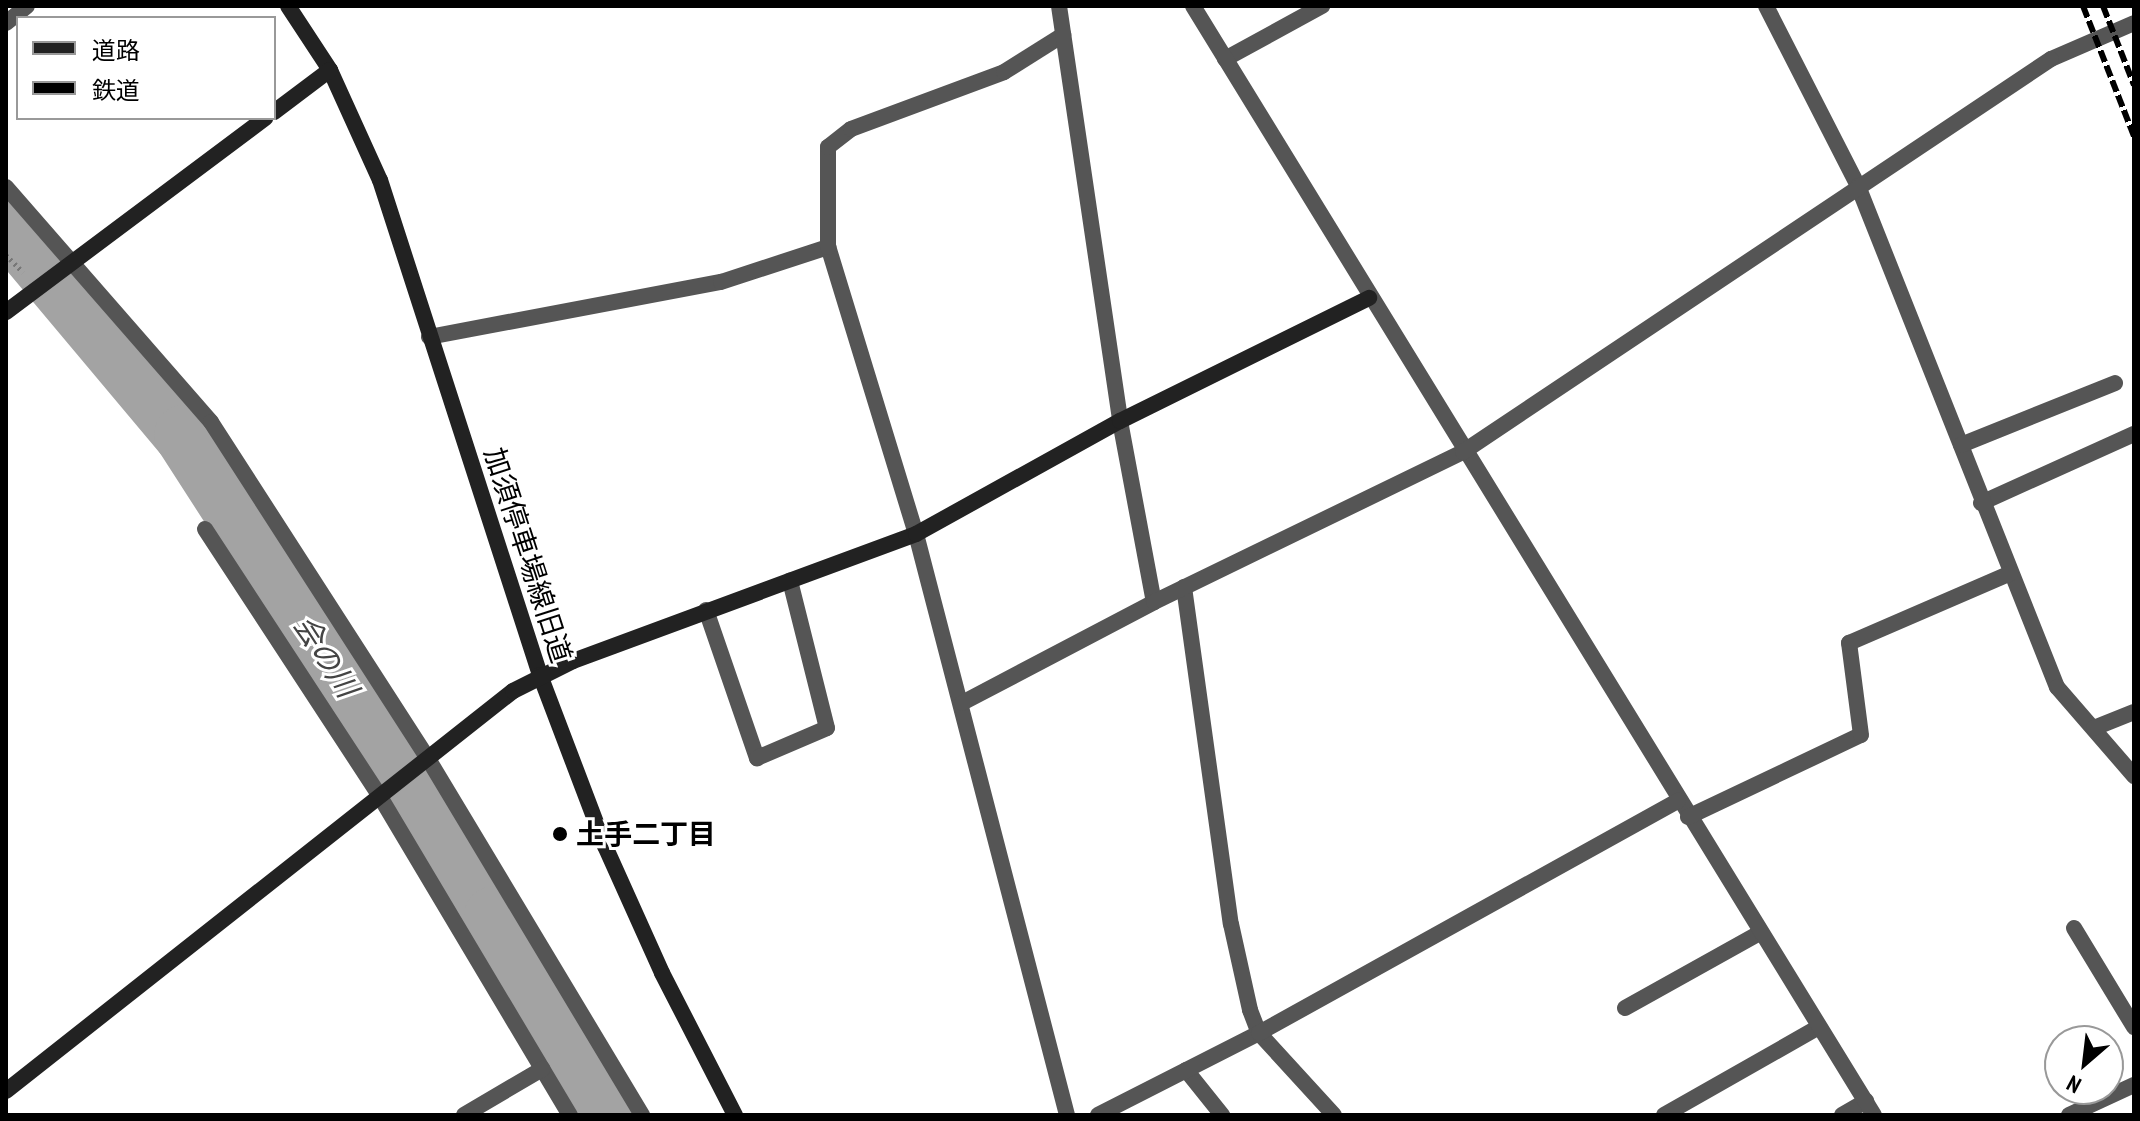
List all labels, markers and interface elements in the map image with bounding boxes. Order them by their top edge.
legend [16,16,276,120]
text: 道路 [92,35,140,66]
text: 鉄道 [92,75,140,106]
street label: 加須停車場線旧道 [477,443,579,667]
water label: 会の川 [286,608,366,704]
place label: 土手二丁目 [576,817,716,851]
marker: 土手二丁目 [551,825,569,843]
north arrow [2044,1025,2124,1105]
text: N [2062,1069,2086,1100]

